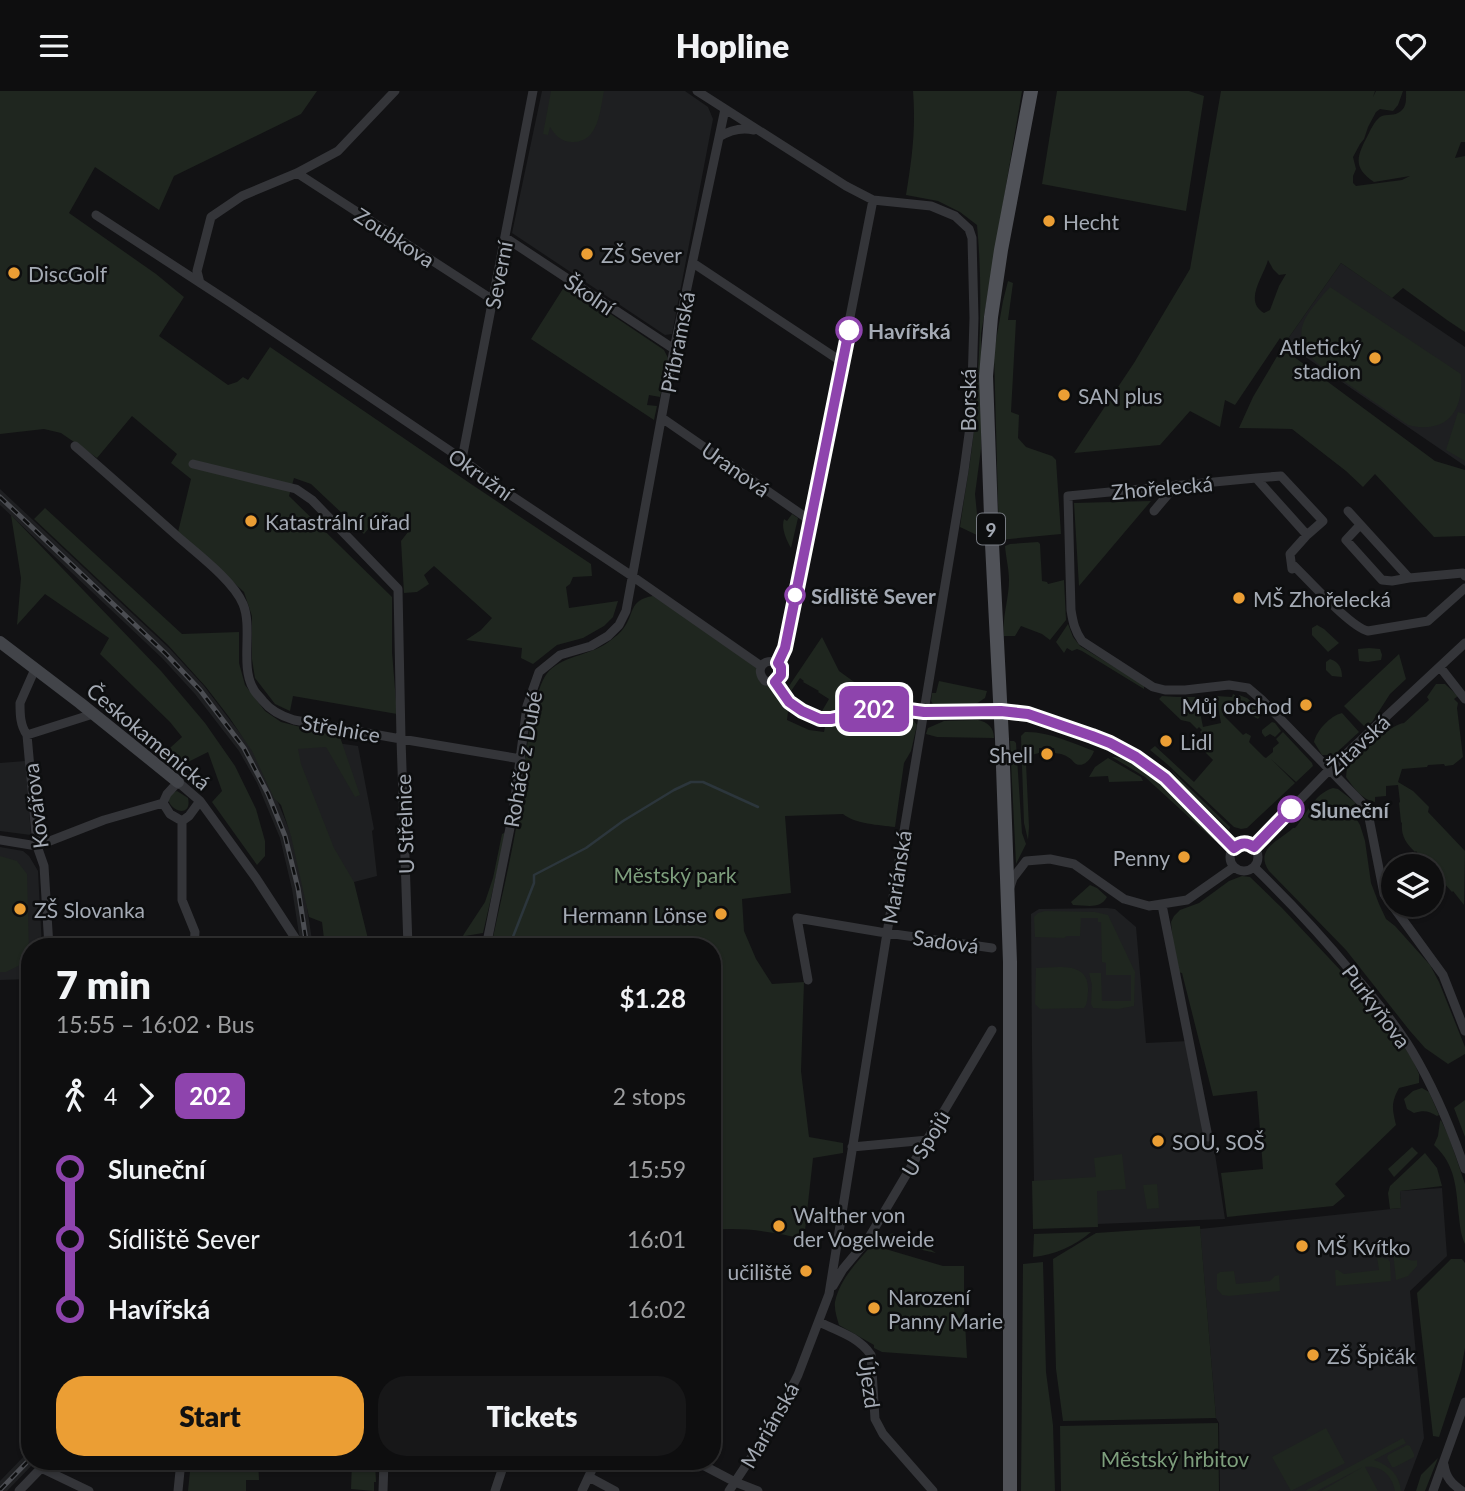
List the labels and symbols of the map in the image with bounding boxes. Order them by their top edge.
street label: Zoubkova [350,202,440,272]
place label: Hecht [1063,209,1119,234]
marker: Hecht [1041,213,1057,229]
street label: Severní [479,238,517,311]
place label: ZŠ Sever [601,242,682,267]
marker: ZŠ Sever [579,246,595,262]
place label: DiscGolf [28,261,108,286]
marker: DiscGolf [6,265,22,281]
street label: Školní [560,268,621,320]
street label: Příbramská [655,289,699,395]
marker: Havířská [836,317,862,343]
place label: Havířská [868,318,951,343]
place label: Atletický stadion [1279,334,1361,383]
marker: Atletický stadion [1367,350,1383,366]
street label: Borská [955,368,980,432]
place label: SAN plus [1078,383,1162,408]
marker: SAN plus [1056,387,1072,403]
street label: Uranová [697,437,775,501]
street label: Okružní [444,443,519,506]
street label: Zhořelecká [1110,470,1214,504]
place label: Katastrální úřad [265,509,410,534]
marker: Katastrální úřad [243,513,259,529]
road number: 9 [977,513,1005,544]
place label: Sídliště Sever [811,583,936,608]
marker: Sídliště Sever [785,585,805,605]
place label: MŠ Zhořelecká [1253,586,1391,611]
marker: MŠ Zhořelecká [1231,590,1247,606]
street label: Českokamenická [82,677,216,795]
line badge: 202 [834,686,914,732]
street label: Roháče z Dubé [498,689,546,829]
place label: Můj obchod [1181,693,1292,718]
marker: Můj obchod [1298,697,1314,713]
street label: Střelnice [300,709,382,747]
street label: Žitavská [1322,709,1394,779]
place label: Lidl [1180,729,1213,754]
marker: Lidl [1158,733,1174,749]
place label: Shell [989,742,1033,767]
marker: Shell [1039,746,1055,762]
street label: Kovářova [17,762,53,850]
street label: U Střelnice [390,773,418,875]
marker: Sluneční [1278,796,1304,822]
place label: Sluneční [1310,797,1390,822]
street label: Mariánská [876,828,916,926]
place label: Penny [1113,845,1170,870]
marker: Penny [1176,849,1192,865]
park label: Městský park [614,862,737,887]
place label: ZŠ Slovanka [34,897,145,922]
marker: ZŠ Slovanka [12,901,28,917]
place label: Hermann Lönse [562,902,707,927]
marker: Hermann Lönse [713,906,729,922]
street label: Sadová [912,924,980,958]
street label: Purkyňova [1338,959,1416,1053]
street label: U Spojů [896,1106,954,1180]
place label: SOU, SOŠ [1172,1129,1265,1154]
marker: SOU, SOŠ [1150,1133,1166,1149]
place label: Walther von der Vogelweide [793,1202,934,1251]
marker: Walther von der Vogelweide [771,1218,787,1234]
place label: MŠ Kvítko [1316,1234,1411,1259]
marker: MŠ Kvítko [1294,1238,1310,1254]
place label: učiliště [728,1259,792,1284]
marker: učiliště [798,1263,814,1279]
place label: Narození Panny Marie [888,1284,1003,1333]
marker: Narození Panny Marie [866,1300,882,1316]
place label: ZŠ Špičák [1327,1343,1416,1368]
marker: ZŠ Špičák [1305,1347,1321,1363]
street label: Újezd [854,1354,886,1410]
street label: Mariánská [735,1378,803,1472]
park label: Městský hřbitov [1101,1446,1249,1471]

